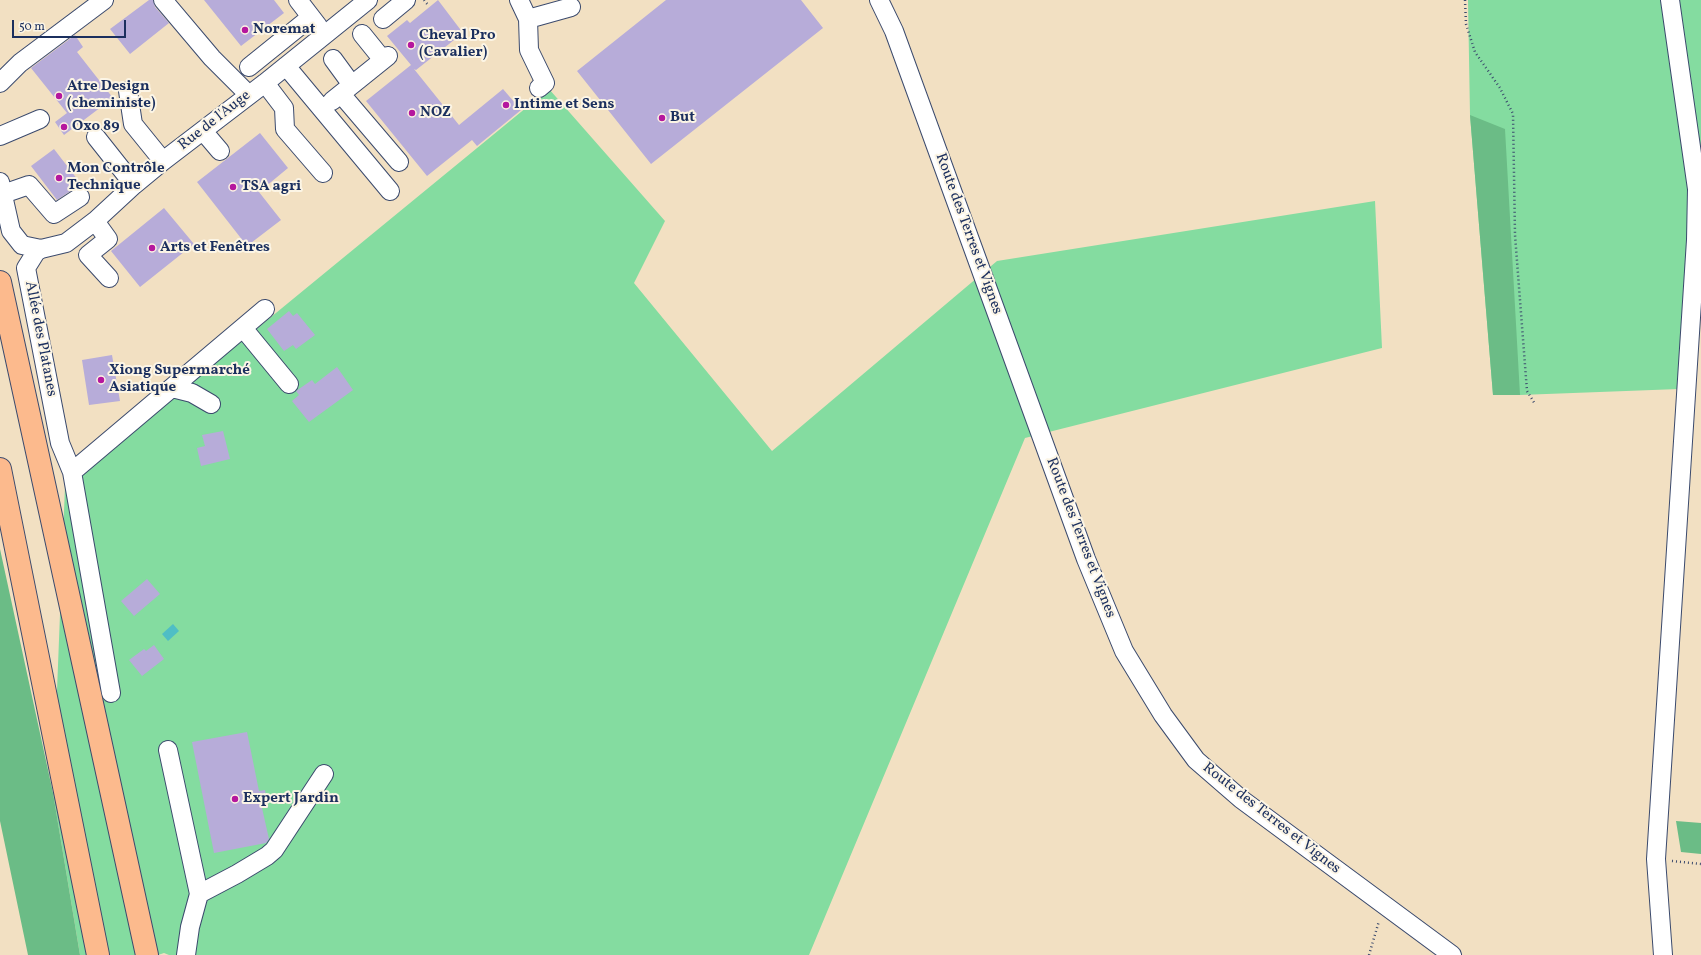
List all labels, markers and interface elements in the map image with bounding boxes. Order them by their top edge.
scale bar [14,12,128,38]
text: 50 m [19,19,45,35]
place label: Noremat [253,21,315,39]
marker: Noremat [240,25,250,35]
place label: Cheval Pro (Cavalier) [419,27,495,62]
marker: Cheval Pro (Cavalier) [406,40,416,50]
place label: Atre Design (cheministe) [67,78,156,113]
street label: Rue de l'Auge [175,87,255,155]
marker: Atre Design (cheministe) [54,91,64,101]
place label: Intime et Sens [514,96,615,114]
marker: Intime et Sens [501,100,511,110]
place label: NOZ [420,104,451,122]
marker: NOZ [407,108,417,118]
place label: But [670,109,695,127]
marker: But [657,113,667,123]
place label: Oxo 89 [72,118,119,136]
marker: Oxo 89 [59,122,69,132]
street label: Route des Terres et Vignes [930,151,1006,317]
place label: Mon Contrôle Technique [67,160,165,195]
marker: Mon Contrôle Technique [54,173,64,183]
place label: TSA agri [241,178,301,196]
marker: TSA agri [228,182,238,192]
place label: Arts et Fenêtres [160,239,270,257]
marker: Arts et Fenêtres [147,243,157,253]
street label: Allée des Platanes [20,280,60,398]
place label: Xiong Supermarché Asiatique [109,362,250,397]
marker: Xiong Supermarché Asiatique [96,375,106,385]
street label: Route des Terres et Vignes [1041,455,1119,621]
street label: Route des Terres et Vignes [1198,760,1344,878]
place label: Expert Jardin [243,790,339,808]
marker: Expert Jardin [230,794,240,804]

